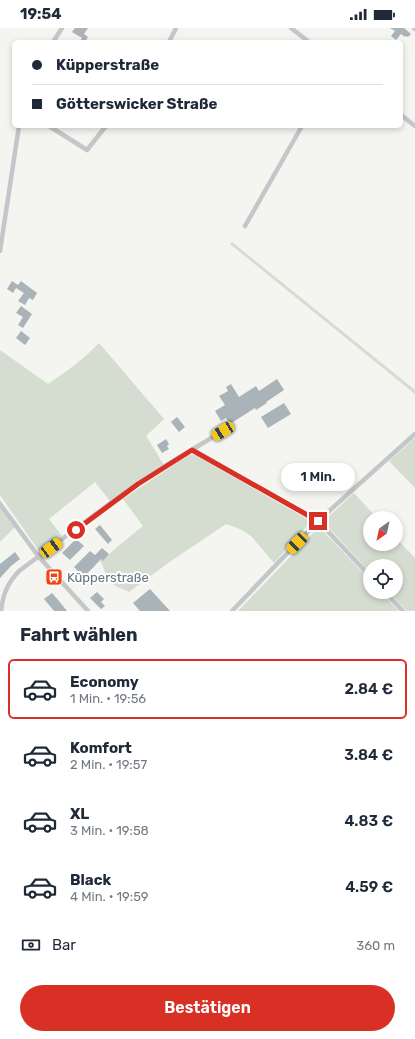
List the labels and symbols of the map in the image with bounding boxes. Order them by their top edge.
car [210,420,236,442]
callout: 1 Min. [281,463,355,491]
north arrow [363,511,403,551]
route end [309,512,327,530]
route start [67,521,85,539]
car [284,530,310,556]
car [38,536,64,560]
bus stop icon: Küpperstraße [44,567,64,587]
place label: Küpperstraße [67,570,149,585]

